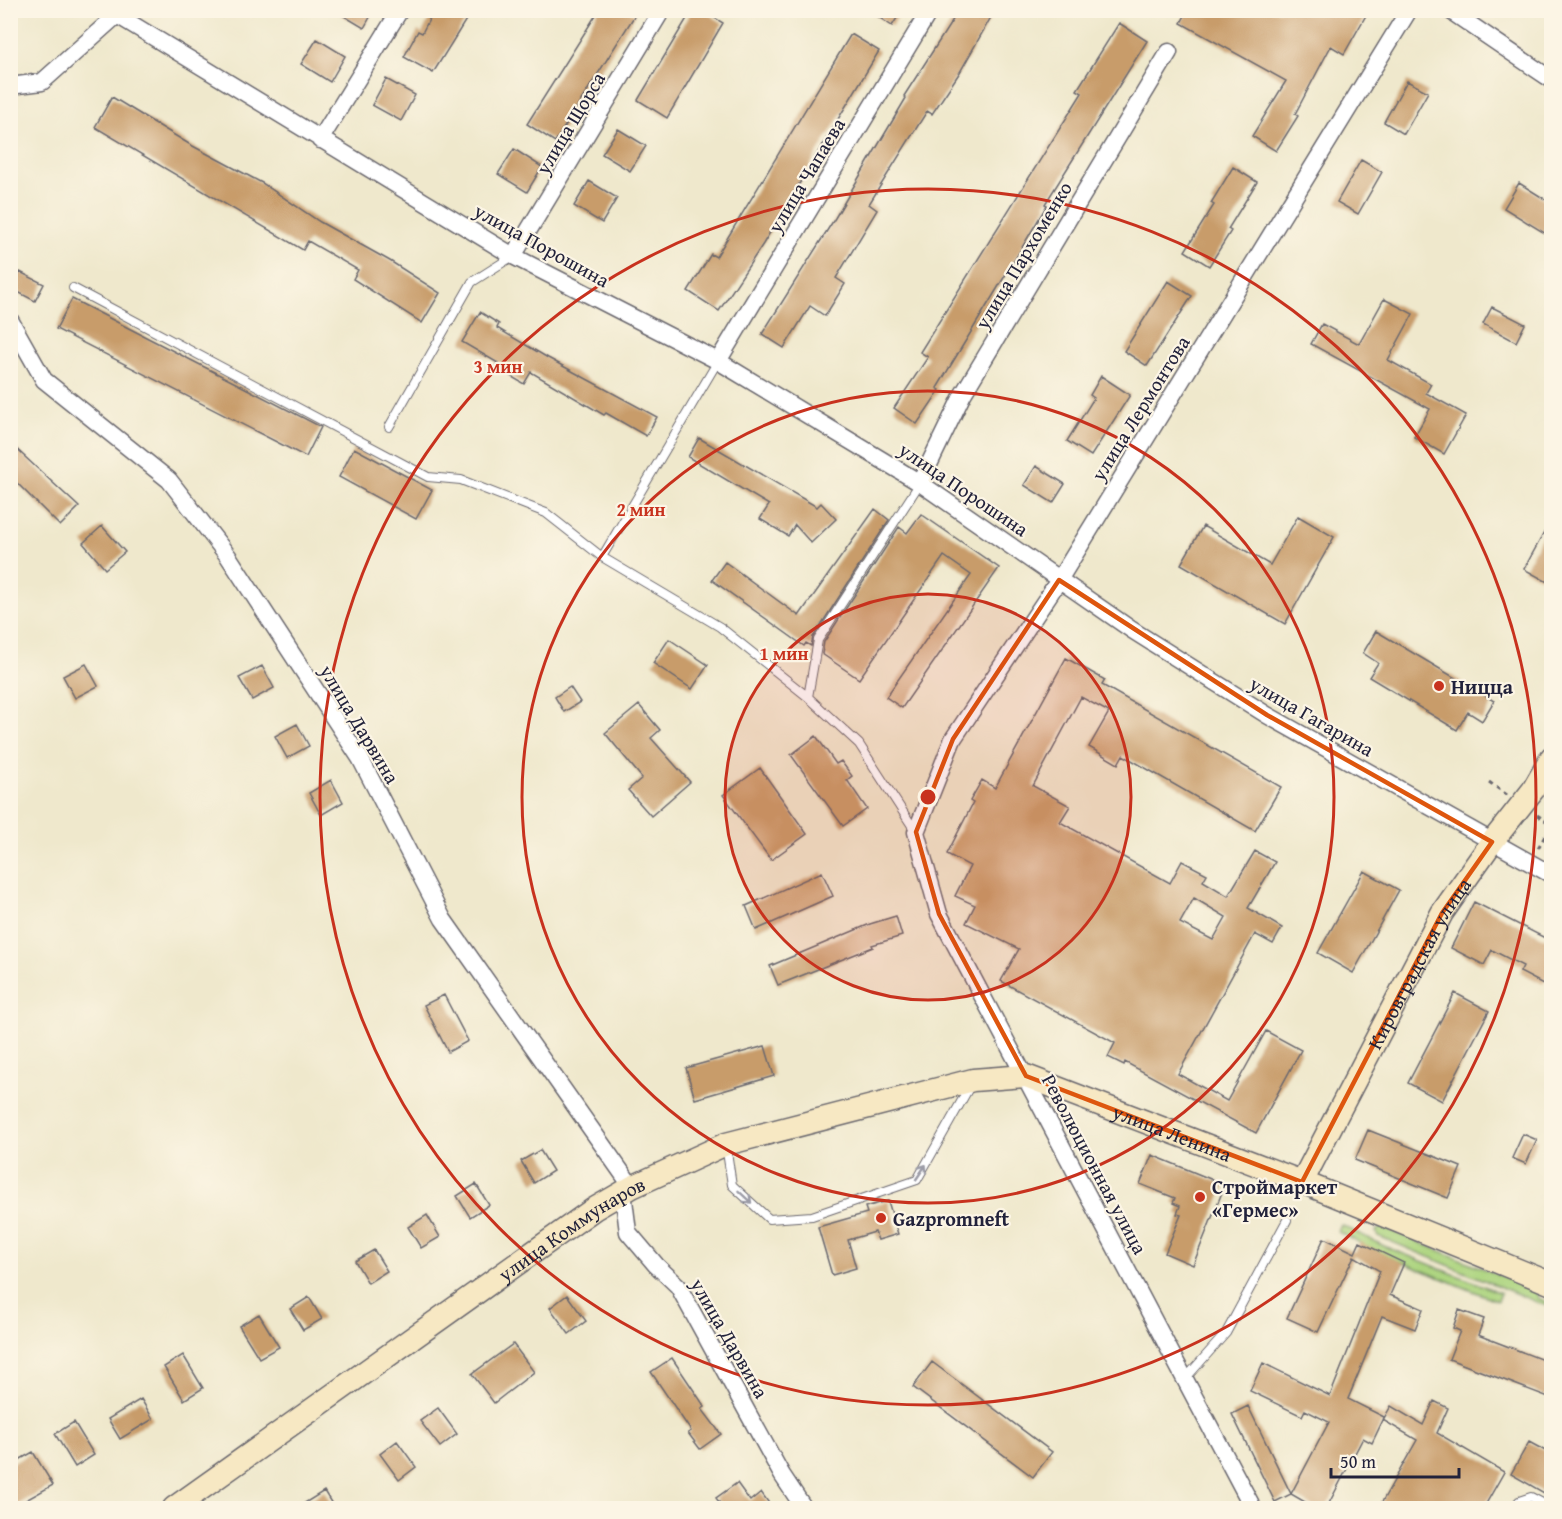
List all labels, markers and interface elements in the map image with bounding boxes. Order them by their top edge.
street label: улица Щорса [528,66,612,180]
street label: улица Чапаева [760,112,852,239]
street label: улица Пархоменко [967,176,1079,335]
street label: улица Порошина [468,195,615,294]
street label: улица Лермонтова [1083,329,1197,487]
text: 3 мин [473,353,523,380]
street label: улица Порошина [893,434,1035,543]
text: 2 мин [616,496,666,523]
text: 1 мин [759,640,809,667]
street label: улица Дарвина [312,658,407,789]
street label: улица Гагарина [1244,668,1380,764]
place label: Ницца [1451,672,1514,701]
marker: Ницца [1432,679,1446,693]
centre of rings [918,787,938,807]
street label: Кировградская улица [1359,871,1478,1054]
street label: Революционная улица [1035,1069,1155,1260]
street label: улица Ленина [1108,1096,1237,1168]
one-way arrow [914,1164,927,1181]
street label: улица Коммунаров [491,1169,649,1288]
place label: Строймаркет «Гермес» [1212,1172,1338,1224]
one-way arrow [737,1190,752,1204]
marker: Строймаркет «Гермес» [1193,1190,1207,1204]
place label: Gazpromneft [893,1204,1010,1233]
marker: Gazpromneft [874,1211,888,1225]
street label: улица Дарвина [683,1272,776,1404]
scale bar [1331,1441,1458,1479]
text: 50 m [1340,1448,1376,1475]

